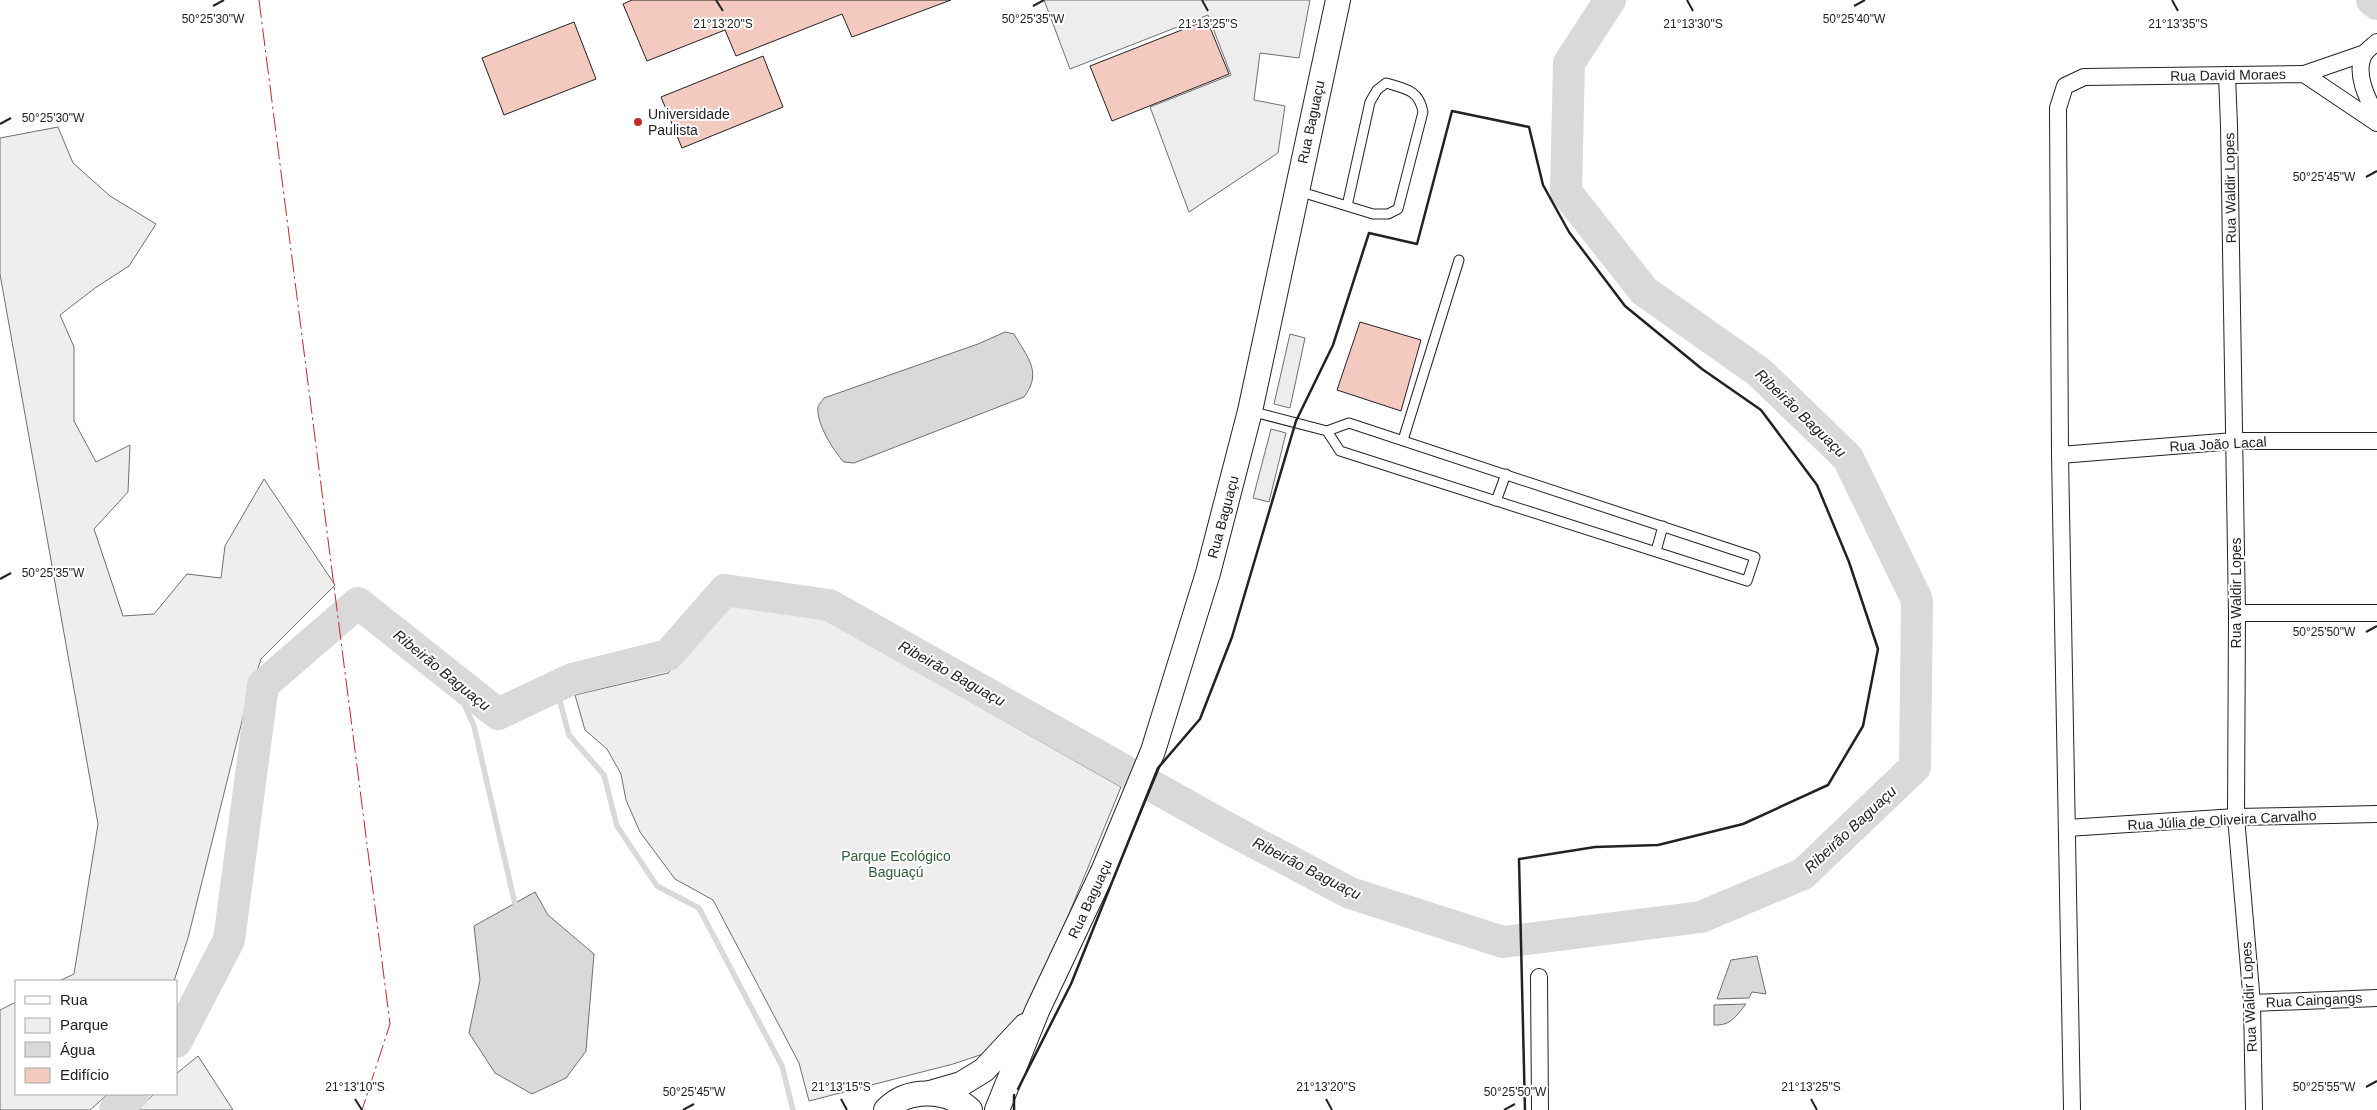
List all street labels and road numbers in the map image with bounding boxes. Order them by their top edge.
street label: Rua David Moraes [2170,66,2286,84]
street label: Rua Baguaçu [1294,79,1328,165]
street label: Rua Waldir Lopes [2221,132,2239,244]
street label: Rua João Lacal [2169,433,2267,455]
street label: Rua Baguaçu [1204,474,1242,560]
street label: Rua Waldir Lopes [2228,538,2244,648]
street label: Rua Júlia de Oliveira Carvalho [2127,807,2317,833]
street label: Rua Baguaçu [1065,857,1115,941]
street label: Rua Waldir Lopes [2238,941,2260,1053]
street label: Rua Caingangs [2265,989,2363,1011]

